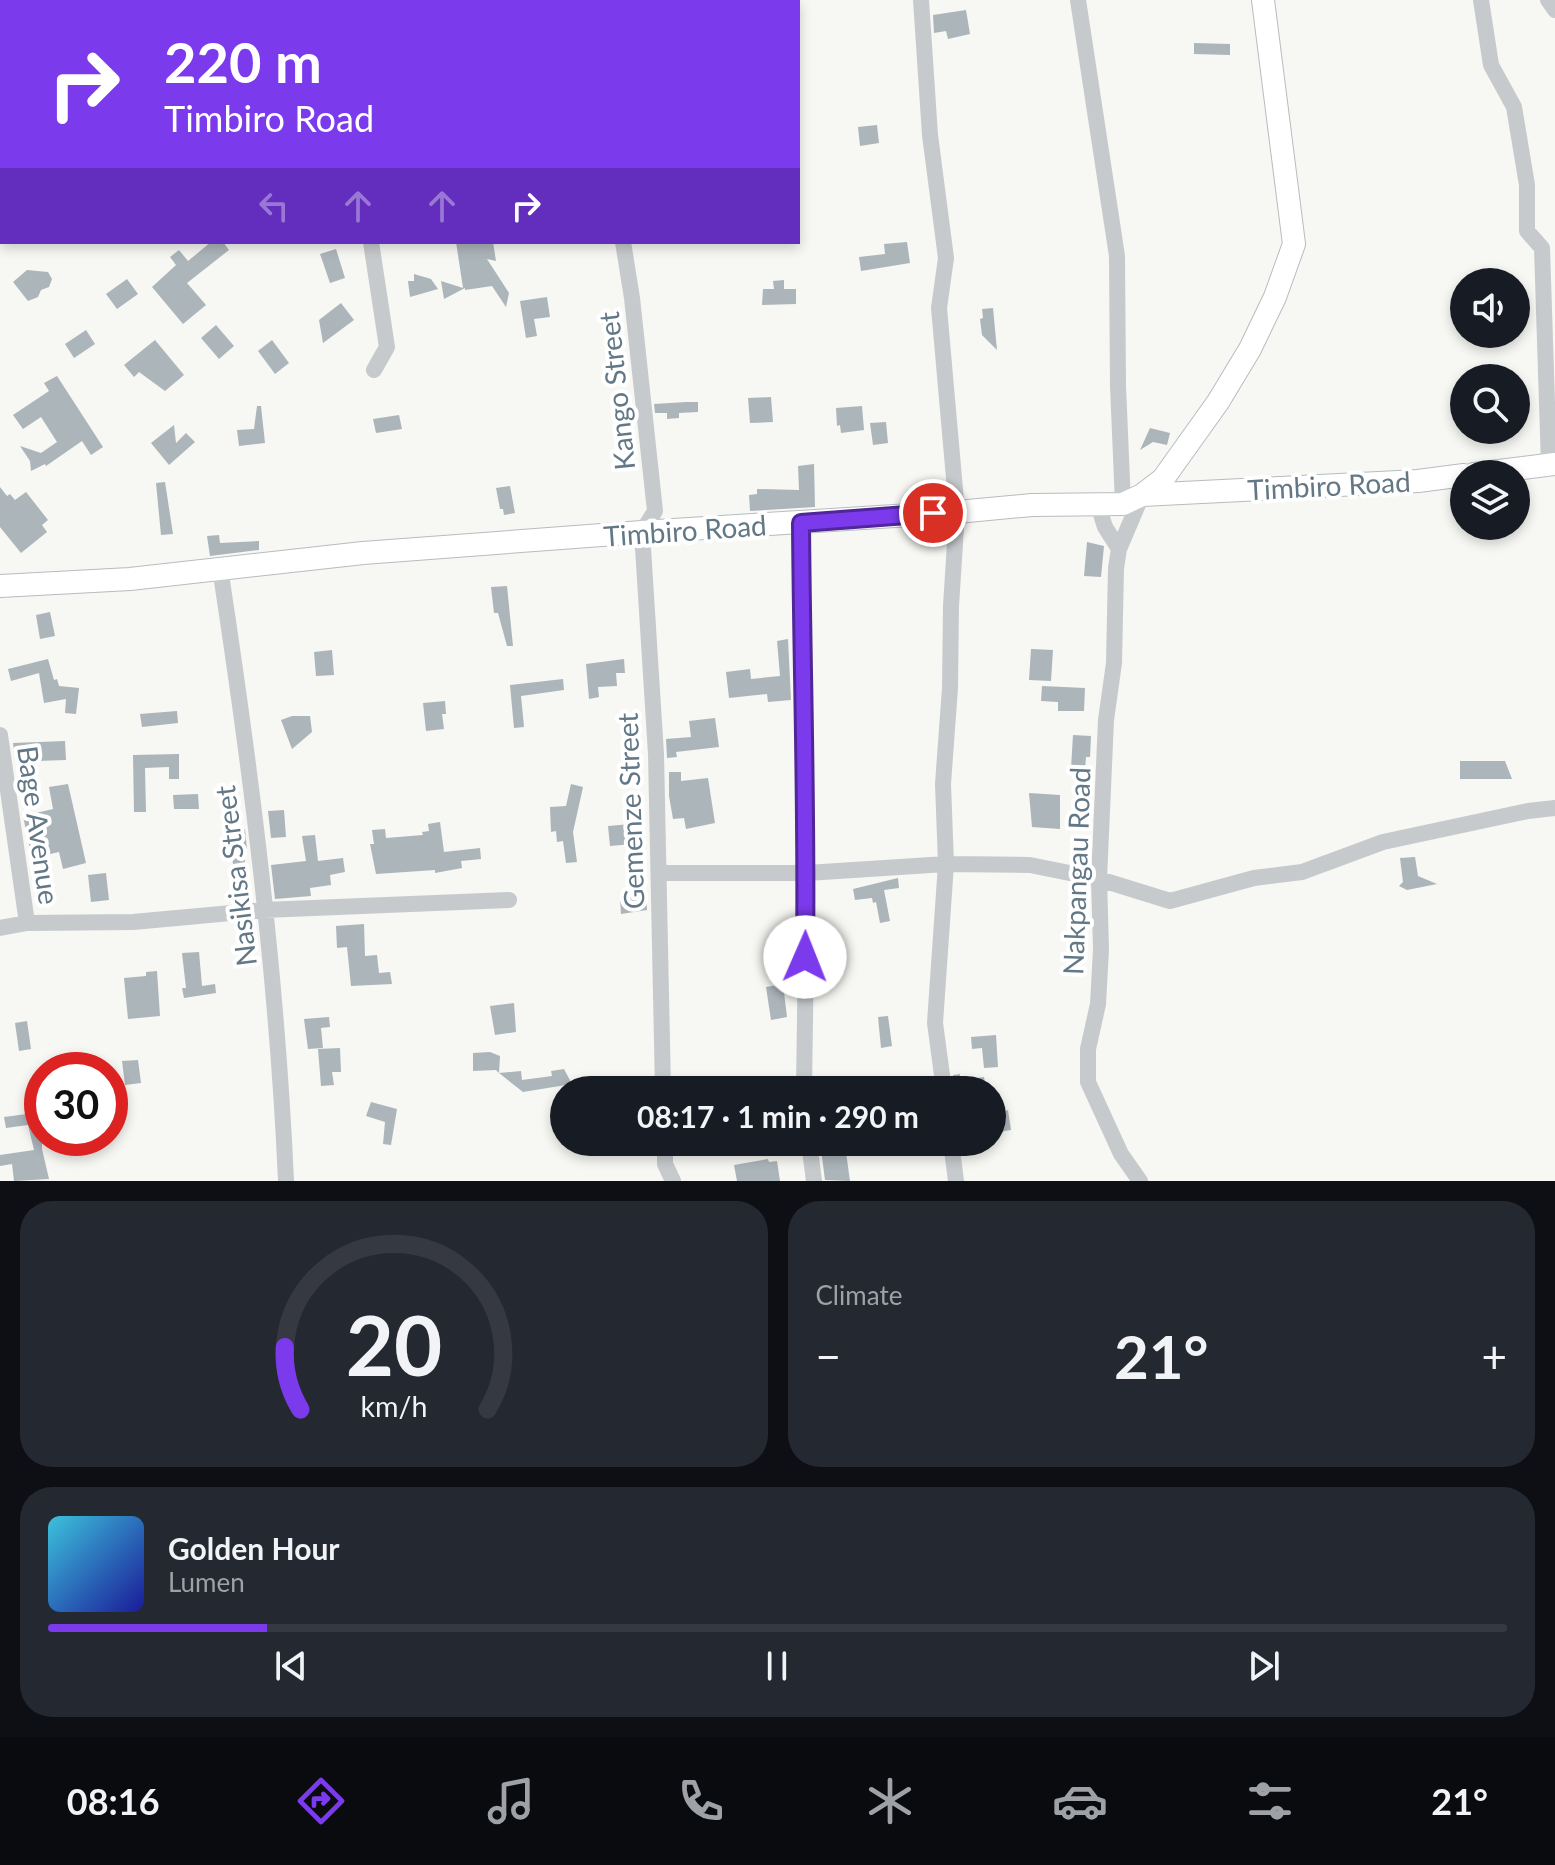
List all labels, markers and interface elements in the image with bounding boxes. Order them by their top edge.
text: 220 m [164,28,322,95]
icon: right [32,32,136,136]
text: Timbiro Road [164,96,374,140]
icon: left [252,184,296,228]
icon: ahead [336,184,380,228]
icon: ahead [420,184,464,228]
icon: right [504,184,548,228]
map controls [1450,268,1530,540]
button: sound [1450,268,1530,348]
street label: Kango Street [591,310,641,472]
button: search [1450,364,1530,444]
button: layers [1450,460,1530,540]
street label: Timbiro Road [1247,464,1411,506]
pin [899,479,967,547]
icon: arrive [911,491,955,535]
street label: Timbiro Road [602,507,768,553]
street label: Gemenze Street [610,712,650,910]
street label: Bage Avenue [11,743,67,907]
street label: Nakpangau Road [1055,767,1097,975]
street label: Nasikisa Street [207,784,263,968]
position arrow [763,915,847,999]
speed limit sign: 30 [24,1052,128,1156]
text: 08:17 · 1 min · 290 m [637,1098,919,1134]
text: Climate [816,1279,902,1311]
text: 20 [346,1294,442,1394]
text: 21° [1114,1320,1209,1392]
text: − [816,1330,841,1382]
text: + [1481,1330,1507,1382]
text: km/h [360,1389,427,1423]
text: Golden Hour [168,1530,340,1566]
text: Lumen [168,1566,245,1598]
icon: previous [269,1644,313,1688]
icon: pause [755,1644,799,1688]
icon: next [1242,1644,1286,1688]
icon: directions [293,1773,349,1829]
icon: music [483,1773,539,1829]
icon: phone [673,1773,729,1829]
icon: climate [862,1773,918,1829]
icon: car [1052,1773,1108,1829]
icon: filters [1242,1773,1298,1829]
text: 08:16 [67,1779,160,1823]
text: 21° [1431,1779,1488,1823]

